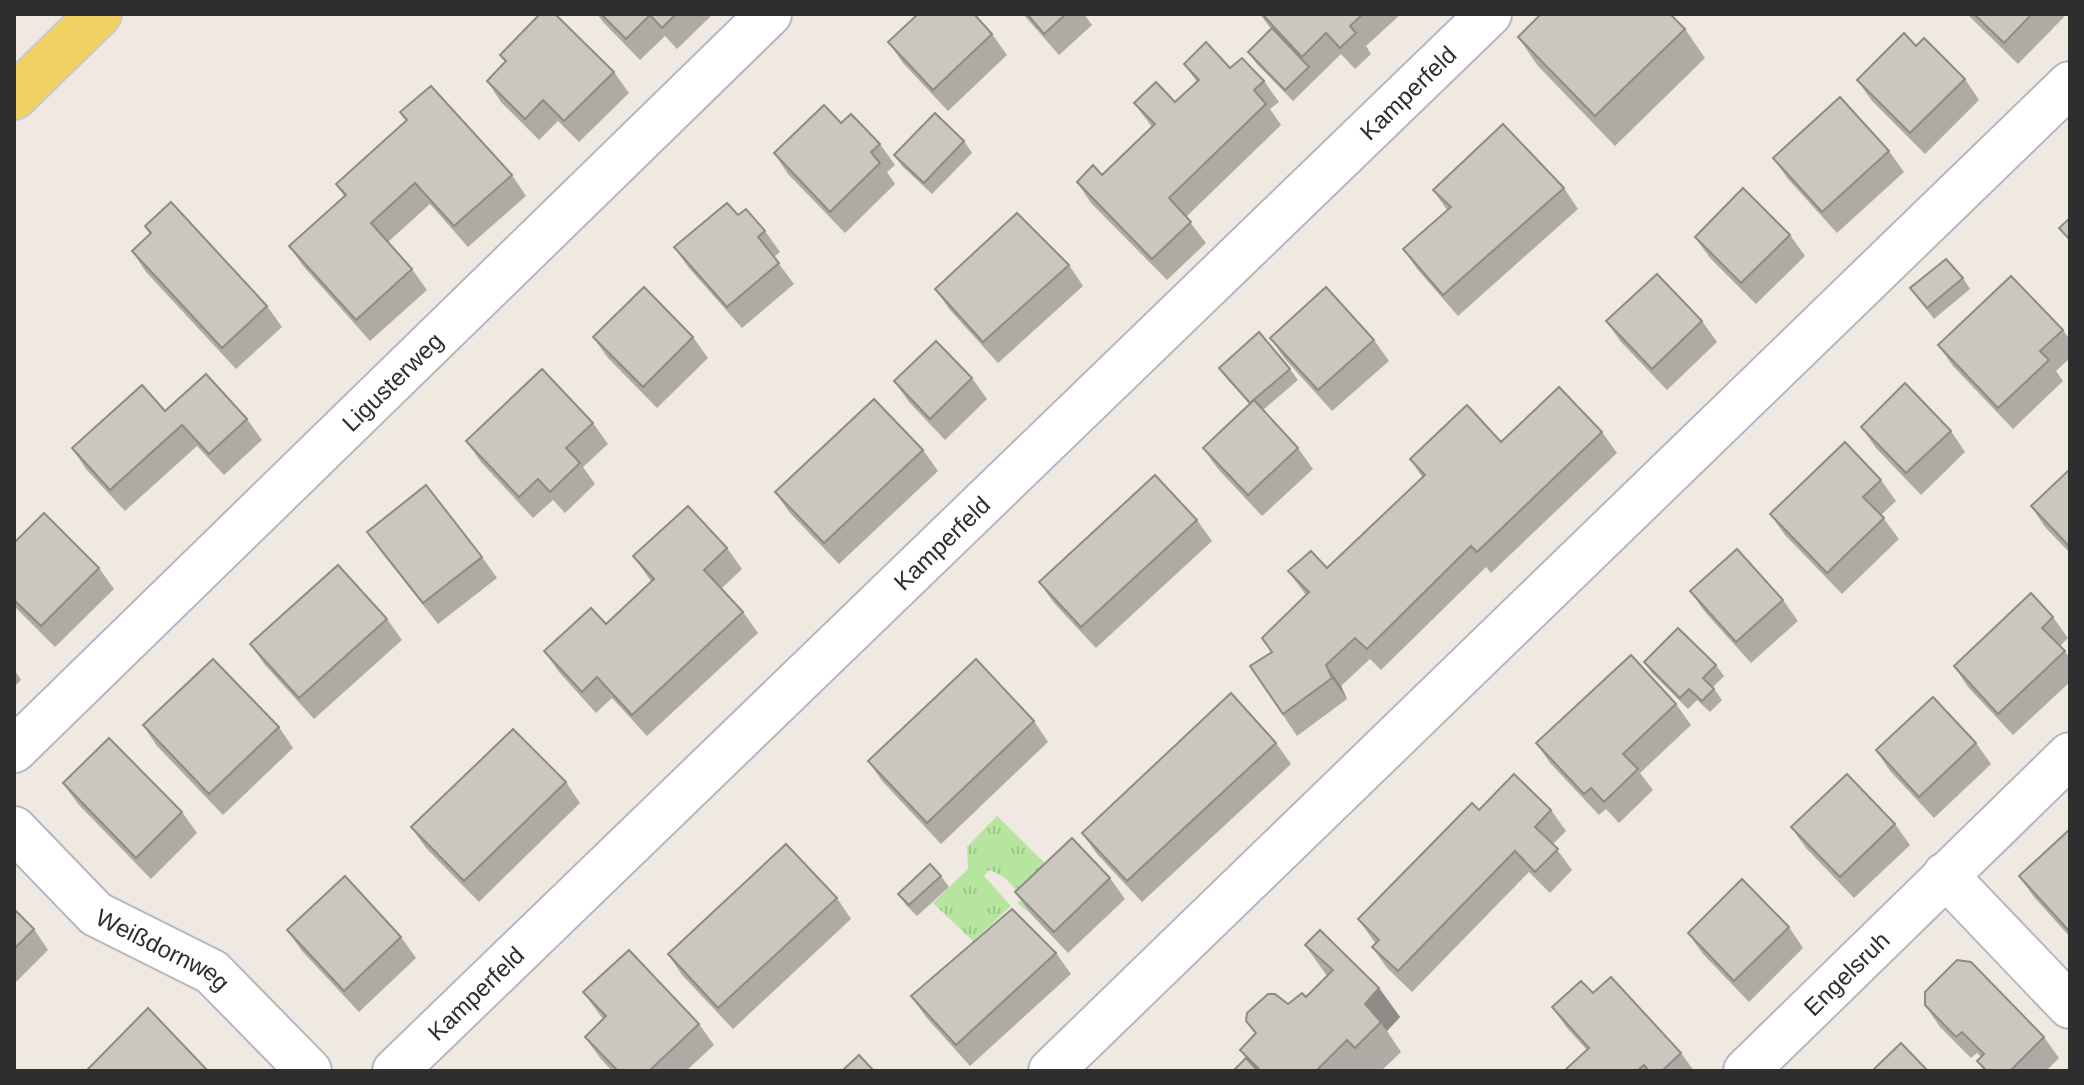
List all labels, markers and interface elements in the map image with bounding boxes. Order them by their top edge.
street label: Kamperfeld [1354,40,1461,145]
street label: Ligusterweg [336,327,448,436]
street label: Kamperfeld [888,491,995,595]
street label: Weißdornweg [92,903,236,996]
street label: Engelsruh [1798,926,1894,1021]
street label: Kamperfeld [422,941,529,1046]

